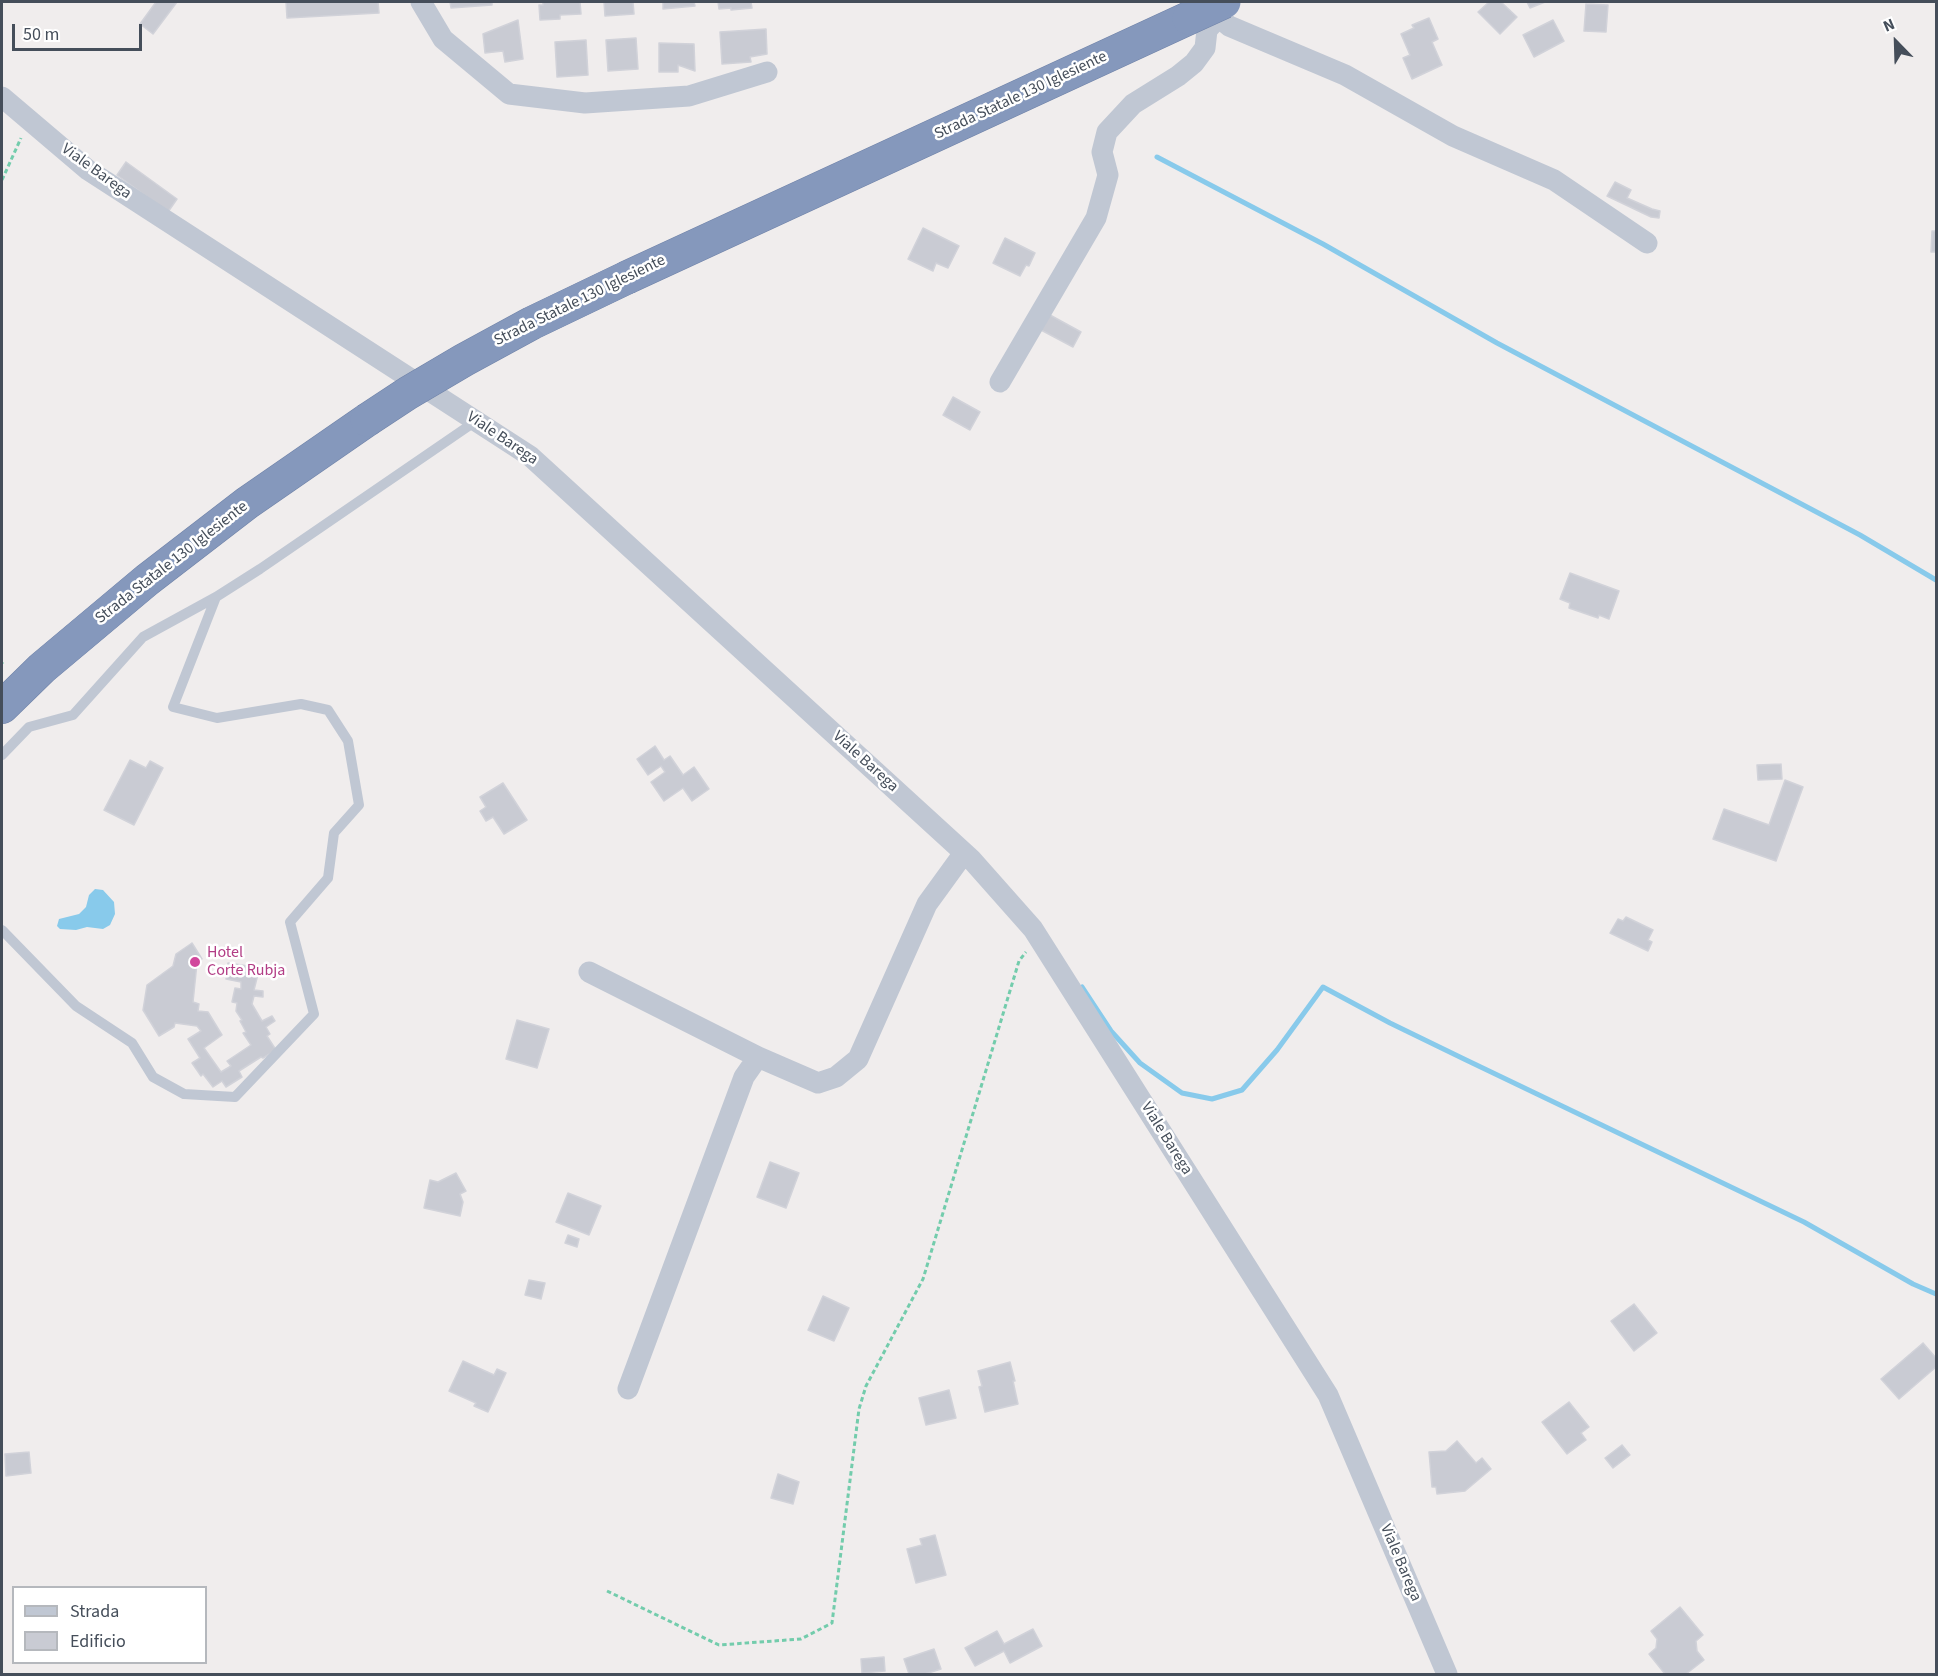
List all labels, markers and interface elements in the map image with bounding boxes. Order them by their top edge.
scale bar [15,12,146,50]
north arrow [1866,12,1926,72]
text: N [1880,13,1898,38]
text: 50 m [23,22,59,47]
street label: Strada Statale 130 Iglesiente [932,48,1110,144]
street label: Viale Barega [57,140,135,204]
street label: Strada Statale 130 Iglesiente [491,251,669,351]
street label: Viale Barega [463,408,541,470]
street label: Strada Statale 130 Iglesiente [92,498,252,628]
street label: Viale Barega [828,727,902,797]
place label: Hotel Corte Rubja [207,943,285,981]
marker: Hotel Corte Rubja [188,955,202,969]
street label: Viale Barega [1136,1099,1196,1179]
street label: Viale Barega [1375,1522,1425,1604]
legend [12,1586,207,1664]
text: Strada [70,1599,119,1624]
text: Edificio [70,1629,126,1654]

